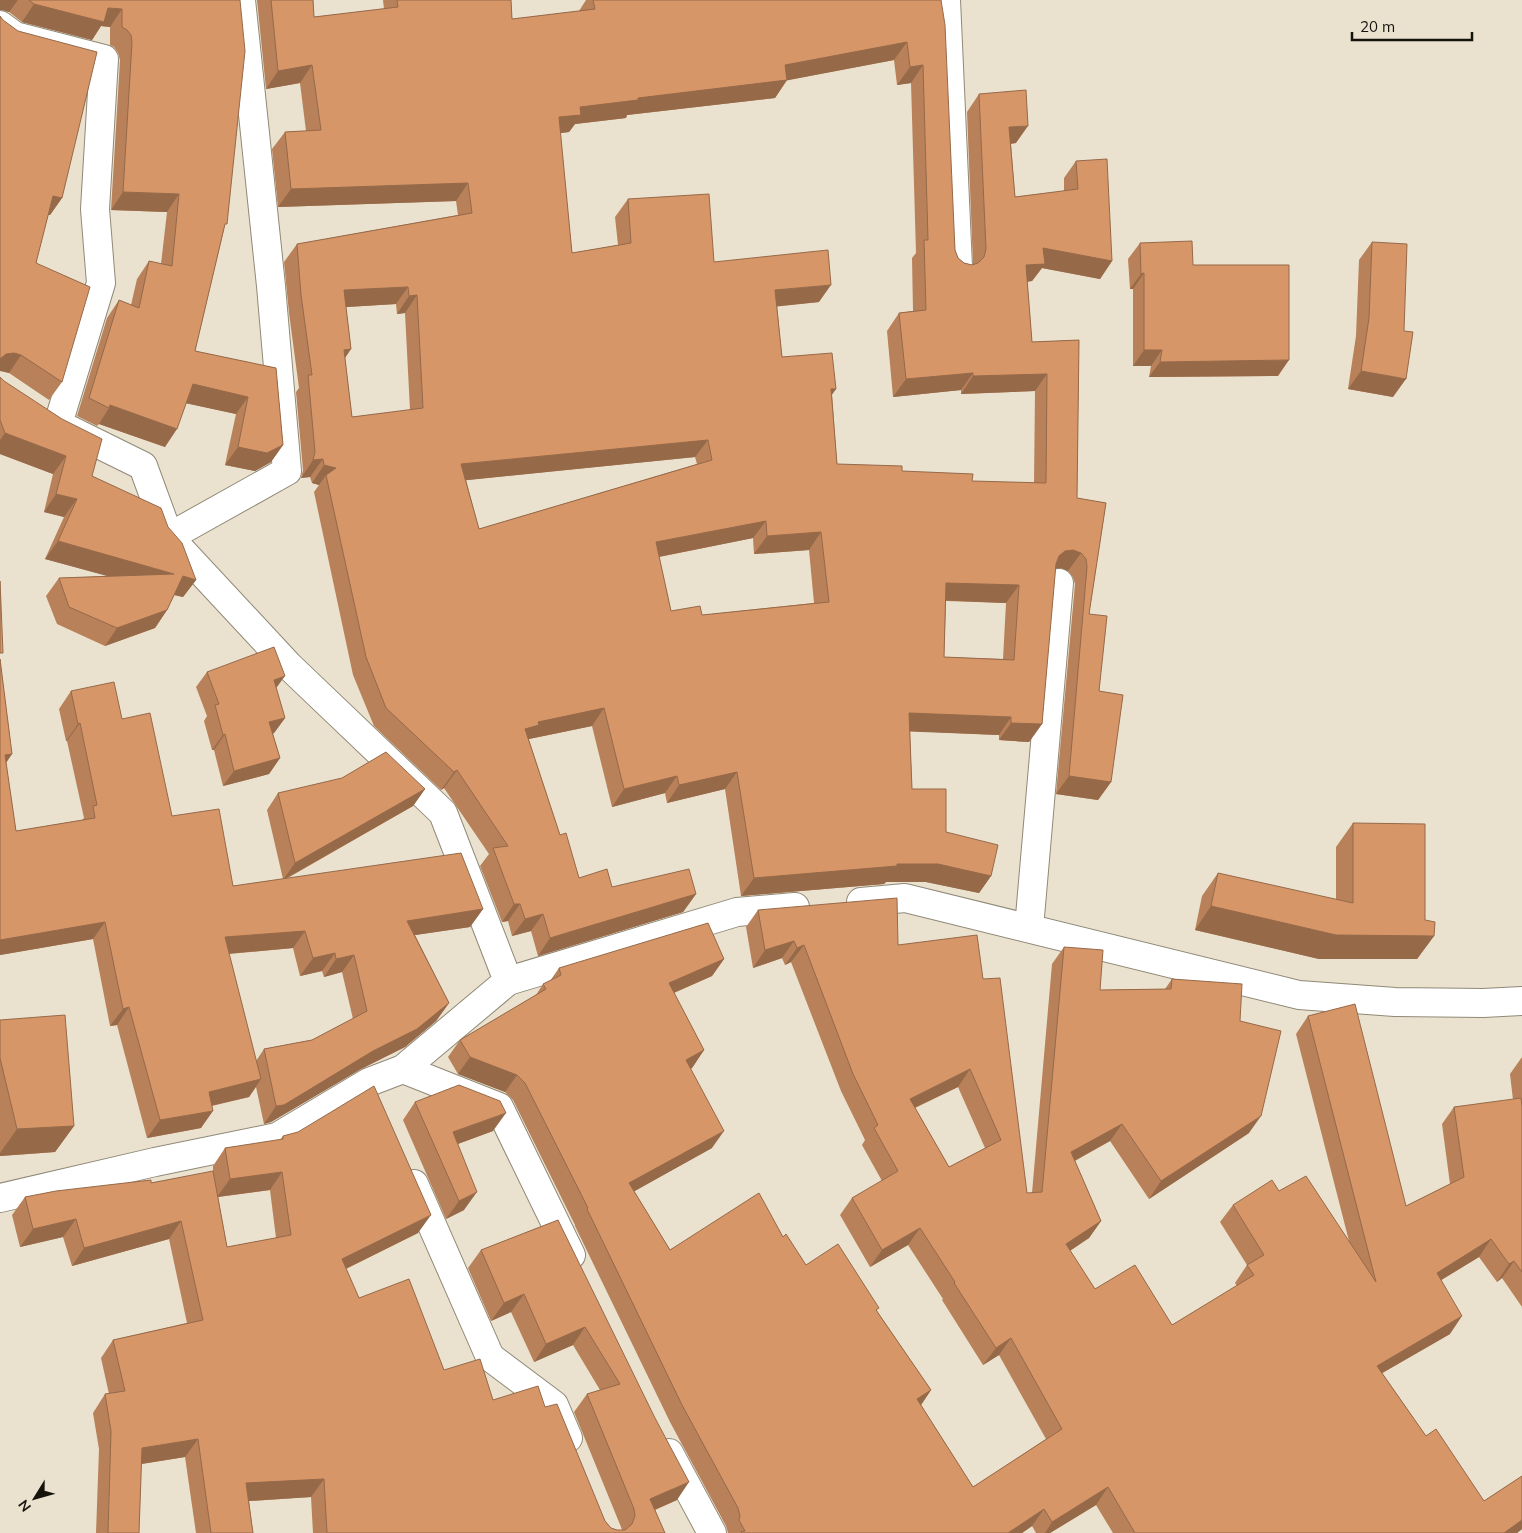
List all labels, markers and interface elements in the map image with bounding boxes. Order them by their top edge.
scale bar [1352,10,1472,42]
text: 20 m [1360,17,1395,36]
north arrow [10,1473,60,1523]
text: N [14,1496,35,1515]

